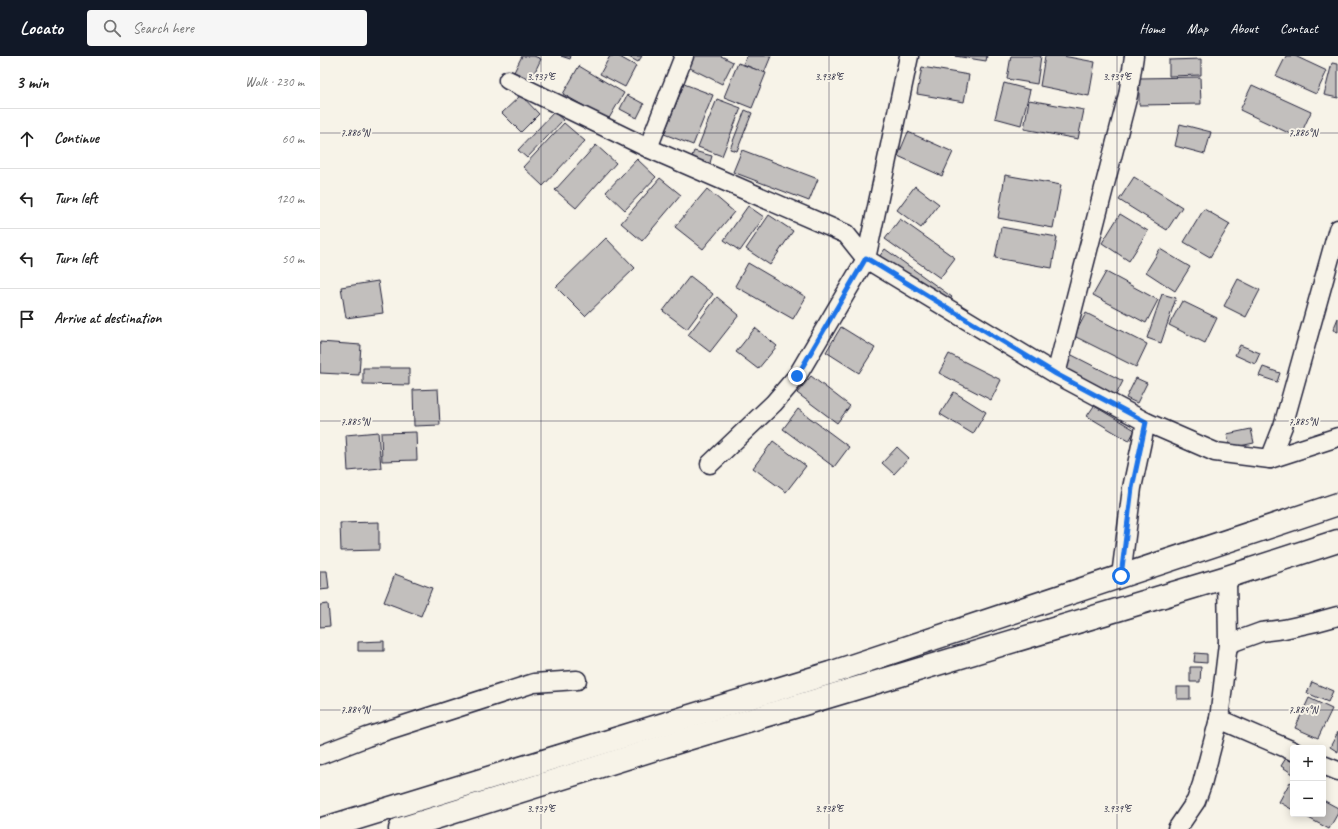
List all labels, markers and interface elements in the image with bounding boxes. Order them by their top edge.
search box [87,10,367,46]
text: Locato [20,16,63,40]
icon: search [101,17,123,39]
text: Search here [133,19,194,38]
text: Home [1139,20,1165,37]
text: Map [1187,20,1208,37]
text: About [1230,20,1258,37]
text: Contact [1280,20,1318,37]
text: 3.937°E [527,70,557,83]
text: 3.938°E [815,70,845,83]
text: 3.939°E [1103,70,1133,83]
text: 3 min [16,72,49,93]
text: Walk · 230 m [245,74,304,90]
text: 7.886°N [341,126,371,139]
text: 7.886°N [1289,126,1319,139]
icon: ahead [16,128,38,150]
text: Continue [54,129,99,148]
text: 60 m [282,131,304,147]
icon: left [16,188,38,210]
text: Turn left [54,189,97,208]
text: 120 m [276,191,304,207]
icon: left [16,248,38,270]
text: Turn left [54,249,97,268]
text: 50 m [282,251,304,267]
icon: arrive [16,308,38,330]
text: Arrive at destination [54,309,161,328]
route end [788,367,806,385]
text: 7.885°N [341,415,371,428]
text: 7.885°N [1289,415,1319,428]
route start [1112,567,1130,585]
text: 7.884°N [341,703,371,716]
text: 7.884°N [1289,703,1319,716]
map controls [1290,745,1326,817]
button: + [1290,745,1326,781]
button: − [1290,781,1326,817]
text: 3.937°E [527,802,557,815]
text: 3.938°E [815,802,845,815]
text: 3.939°E [1103,802,1133,815]

